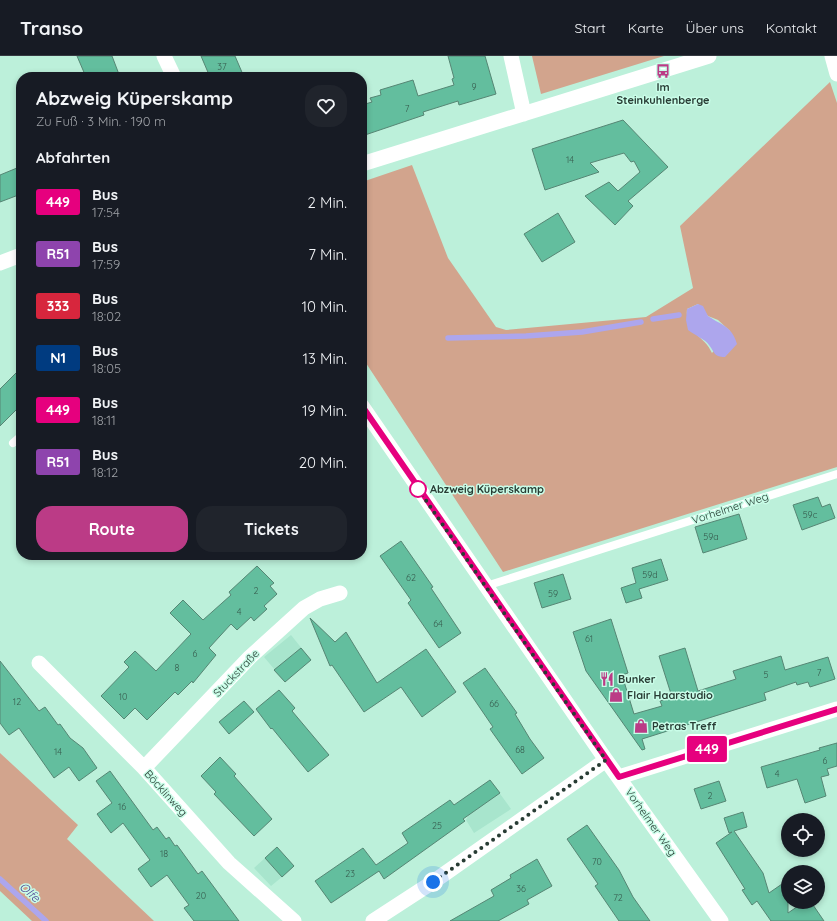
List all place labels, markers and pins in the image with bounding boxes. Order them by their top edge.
bus stop icon: Im Steinkuhlenberge [655,63,671,79]
place label: Im Steinkuhlenberge [617,80,710,107]
marker: Abzweig Küperskamp [409,480,427,498]
place label: Abzweig Küperskamp [430,482,544,496]
restaurant icon: Bunker [599,671,615,687]
place label: Bunker [618,672,656,686]
shop icon: Flair Haarstudio [608,687,624,703]
place label: Flair Haarstudio [627,688,713,702]
shop icon: Petras Treff [633,718,649,734]
place label: Petras Treff [652,719,717,733]

